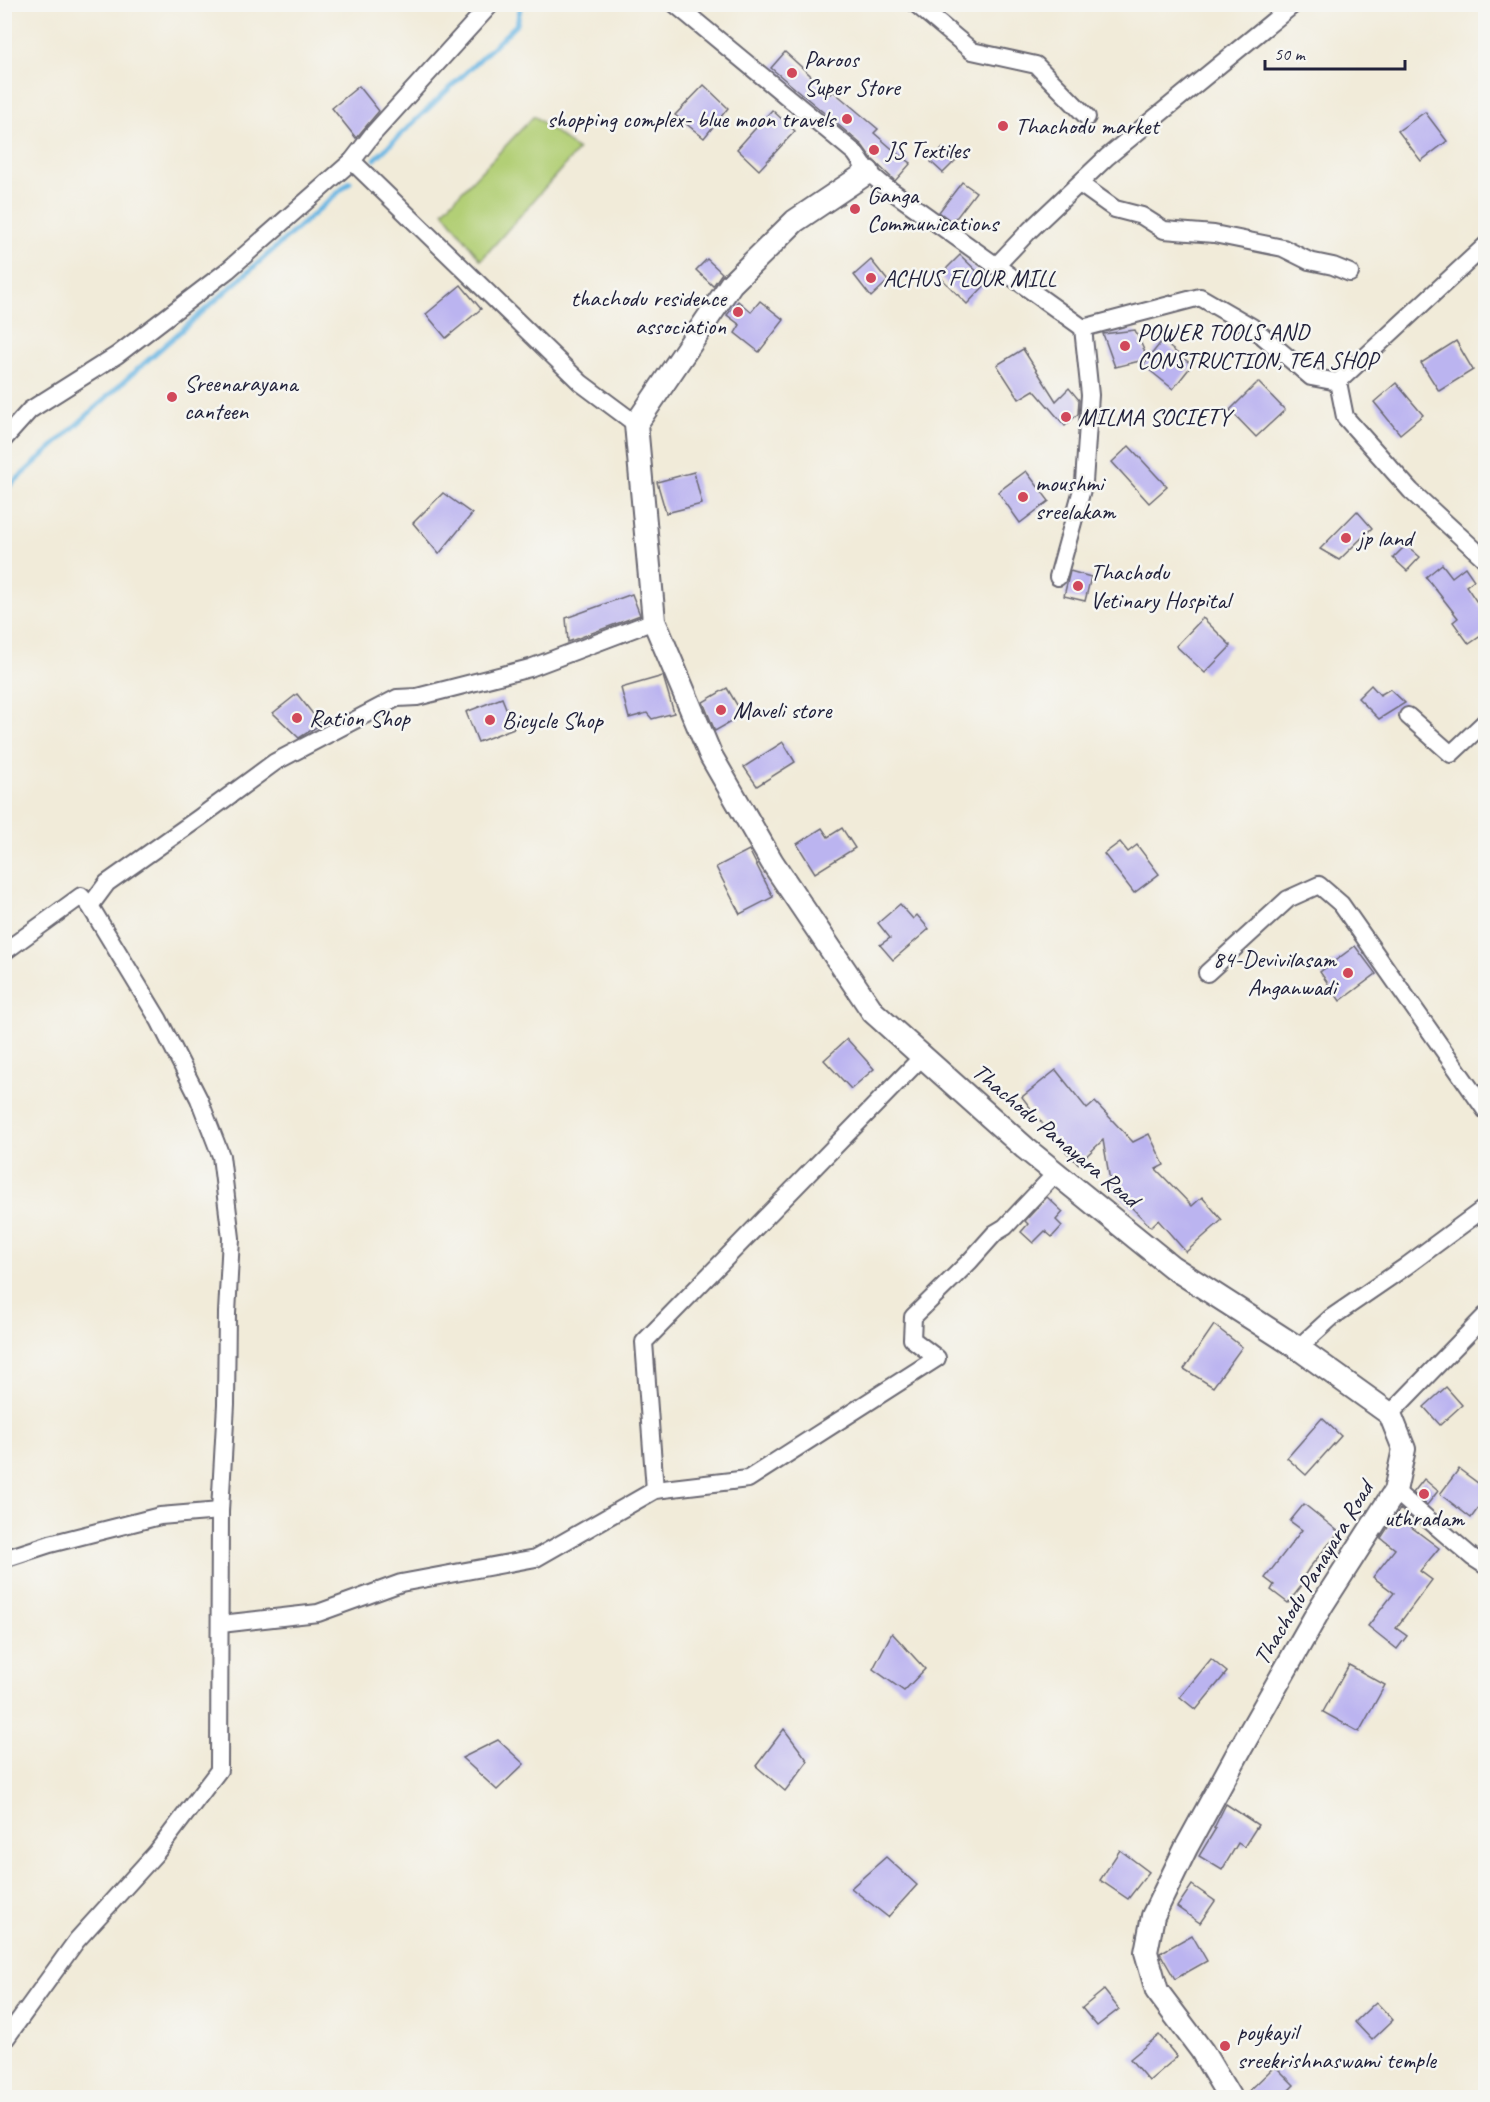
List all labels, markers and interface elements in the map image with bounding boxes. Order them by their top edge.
scale bar [1265,33,1404,71]
text: 50 m [1274,43,1307,65]
place label: Paroos Super Store [804,44,902,102]
marker: Paroos Super Store [785,66,799,80]
place label: shopping complex- blue moon travels [547,104,837,134]
place label: Thachodu market [1015,111,1160,141]
marker: shopping complex- blue moon travels [840,112,854,126]
marker: Thachodu market [996,119,1010,133]
place label: JS Textiles [885,135,971,165]
marker: JS Textiles [867,143,881,157]
place label: Ganga Communications [867,180,1001,238]
marker: Ganga Communications [848,202,862,216]
place label: ACHUS FLOUR MILL [883,263,1057,293]
marker: ACHUS FLOUR MILL [864,271,878,285]
place label: thachodu residence association [571,283,728,341]
marker: thachodu residence association [731,305,745,319]
place label: POWER TOOLS AND CONSTRUCTION, TEA SHOP [1137,317,1381,375]
marker: POWER TOOLS AND CONSTRUCTION, TEA SHOP [1118,339,1132,353]
place label: Sreenarayana canteen [184,368,300,426]
marker: Sreenarayana canteen [165,390,179,404]
place label: MILMA SOCIETY [1078,402,1235,432]
marker: MILMA SOCIETY [1059,410,1073,424]
place label: moushmi sreelakam [1035,468,1117,526]
marker: moushmi sreelakam [1016,490,1030,504]
place label: jp land [1356,523,1416,553]
marker: jp land [1339,531,1353,545]
place label: Thachodu Vetinary Hospital [1090,557,1234,615]
marker: Thachodu Vetinary Hospital [1071,579,1085,593]
place label: Maveli store [733,695,834,725]
place label: Ration Shop [309,703,411,733]
marker: Maveli store [714,703,728,717]
place label: Bicycle Shop [502,705,605,735]
marker: Ration Shop [290,711,304,725]
marker: Bicycle Shop [483,713,497,727]
place label: 84-Devivilasam Anganwadi [1213,944,1340,1002]
marker: 84-Devivilasam Anganwadi [1341,966,1355,980]
street label: Thachodu Panayara Road [966,1056,1149,1216]
street label: Thachodu Panayara Road [1246,1473,1382,1670]
marker: uthradam [1417,1487,1431,1501]
place label: uthradam [1384,1503,1465,1533]
place label: poykayil sreekrishnaswami temple [1237,2017,1438,2075]
marker: poykayil sreekrishnaswami temple [1218,2039,1232,2053]

